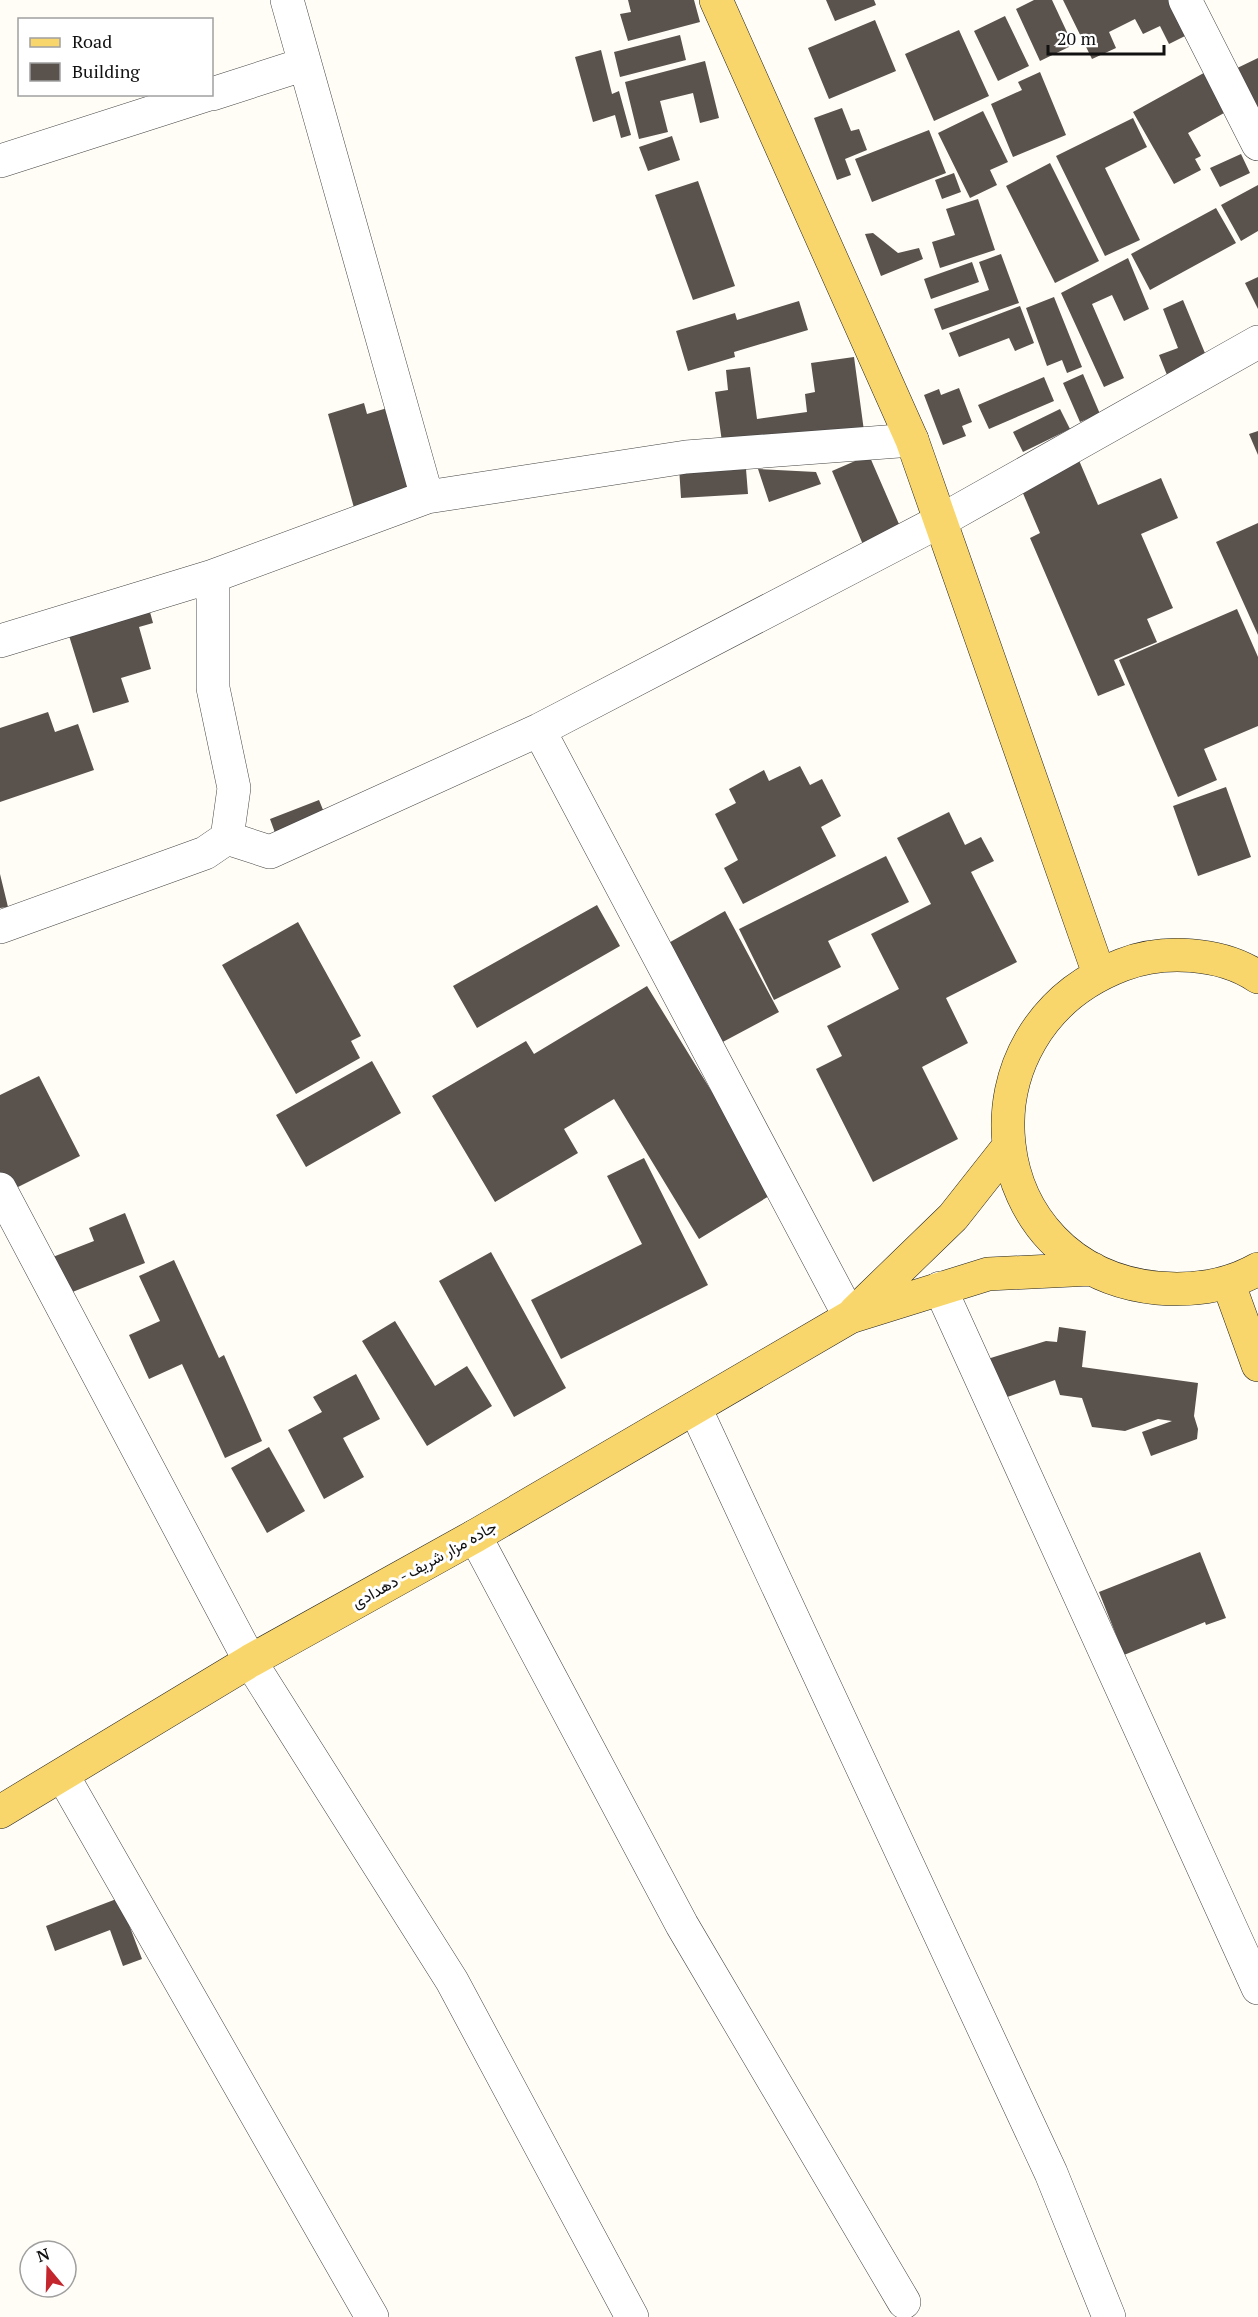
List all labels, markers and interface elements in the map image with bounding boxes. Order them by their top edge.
legend [18,18,213,96]
scale bar [1048,18,1164,56]
text: 20 m [1057,26,1097,50]
text: Road [72,29,112,53]
text: Building [72,59,140,83]
street label: جاده مزار شریف - دهدادی [348,1515,501,1613]
north arrow [18,2239,78,2299]
text: N [34,2242,52,2267]

